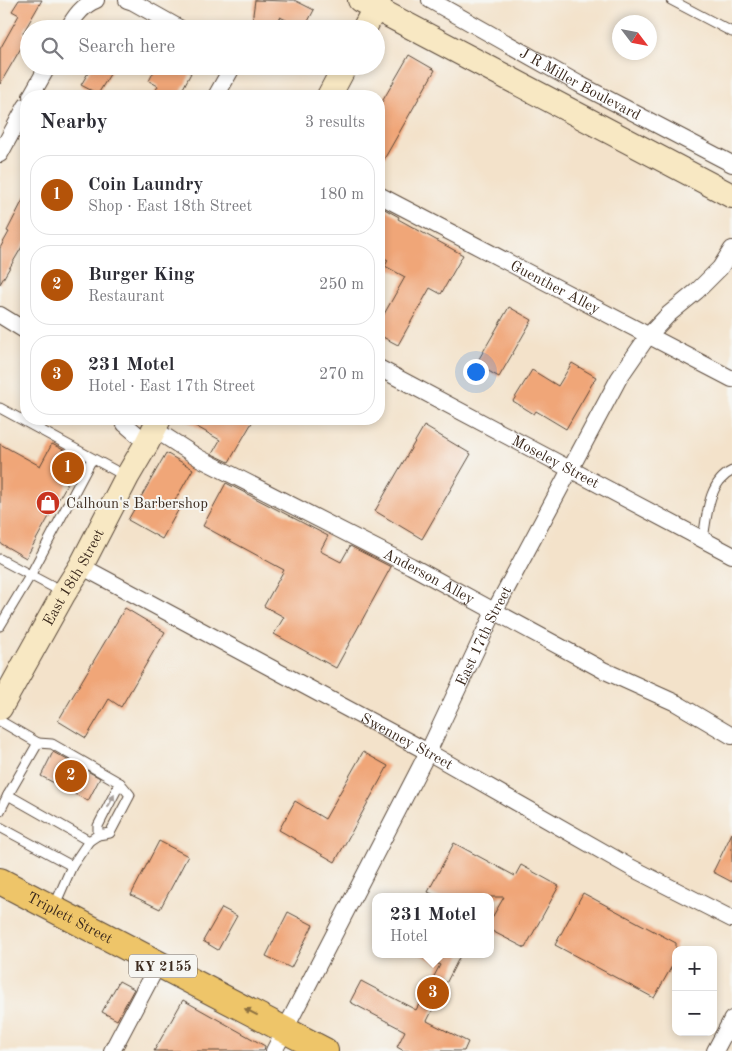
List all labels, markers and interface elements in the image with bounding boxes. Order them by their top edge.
north arrow [612,15,657,60]
search box [20,20,385,75]
icon: search [38,34,66,62]
text: Search here [78,38,175,57]
street label: J R Miller Boulevard [517,46,643,124]
text: Nearby [40,112,108,133]
text: 3 results [305,115,365,131]
text: Coin Laundry [88,176,203,195]
text: 1 [52,187,62,203]
text: 180 m [319,187,364,203]
text: Shop · East 18th Street [88,199,252,215]
street label: Guenther Alley [507,259,602,318]
text: Burger King [88,266,195,285]
text: 2 [52,277,62,293]
text: 250 m [319,277,364,293]
text: Restaurant [88,289,165,305]
text: 231 Motel [88,356,175,375]
your location [463,359,489,385]
text: 3 [52,367,62,383]
text: 270 m [319,367,364,383]
text: Hotel · East 17th Street [88,379,255,395]
street label: Moseley Street [509,434,601,492]
pin: 1 [52,449,84,487]
shop icon: Calhoun's Barbershop [35,490,61,516]
place label: Calhoun's Barbershop [66,497,208,512]
street label: East 18th Street [41,527,108,629]
street label: Anderson Alley [380,547,476,608]
street label: East 17th Street [454,584,515,689]
street label: Swenney Street [358,711,455,773]
pin: 2 [55,757,87,795]
one-way arrow [107,794,115,808]
street label: Triplett Street [24,890,115,947]
popup [372,893,494,958]
text: 231 Motel [390,906,476,925]
text: Hotel [390,929,428,945]
map controls [672,946,717,1036]
button: + [672,946,717,991]
road number: KY 2155 [129,954,197,978]
pin: 3 [417,974,449,1012]
button: − [672,991,717,1036]
one-way arrow [244,1008,258,1016]

